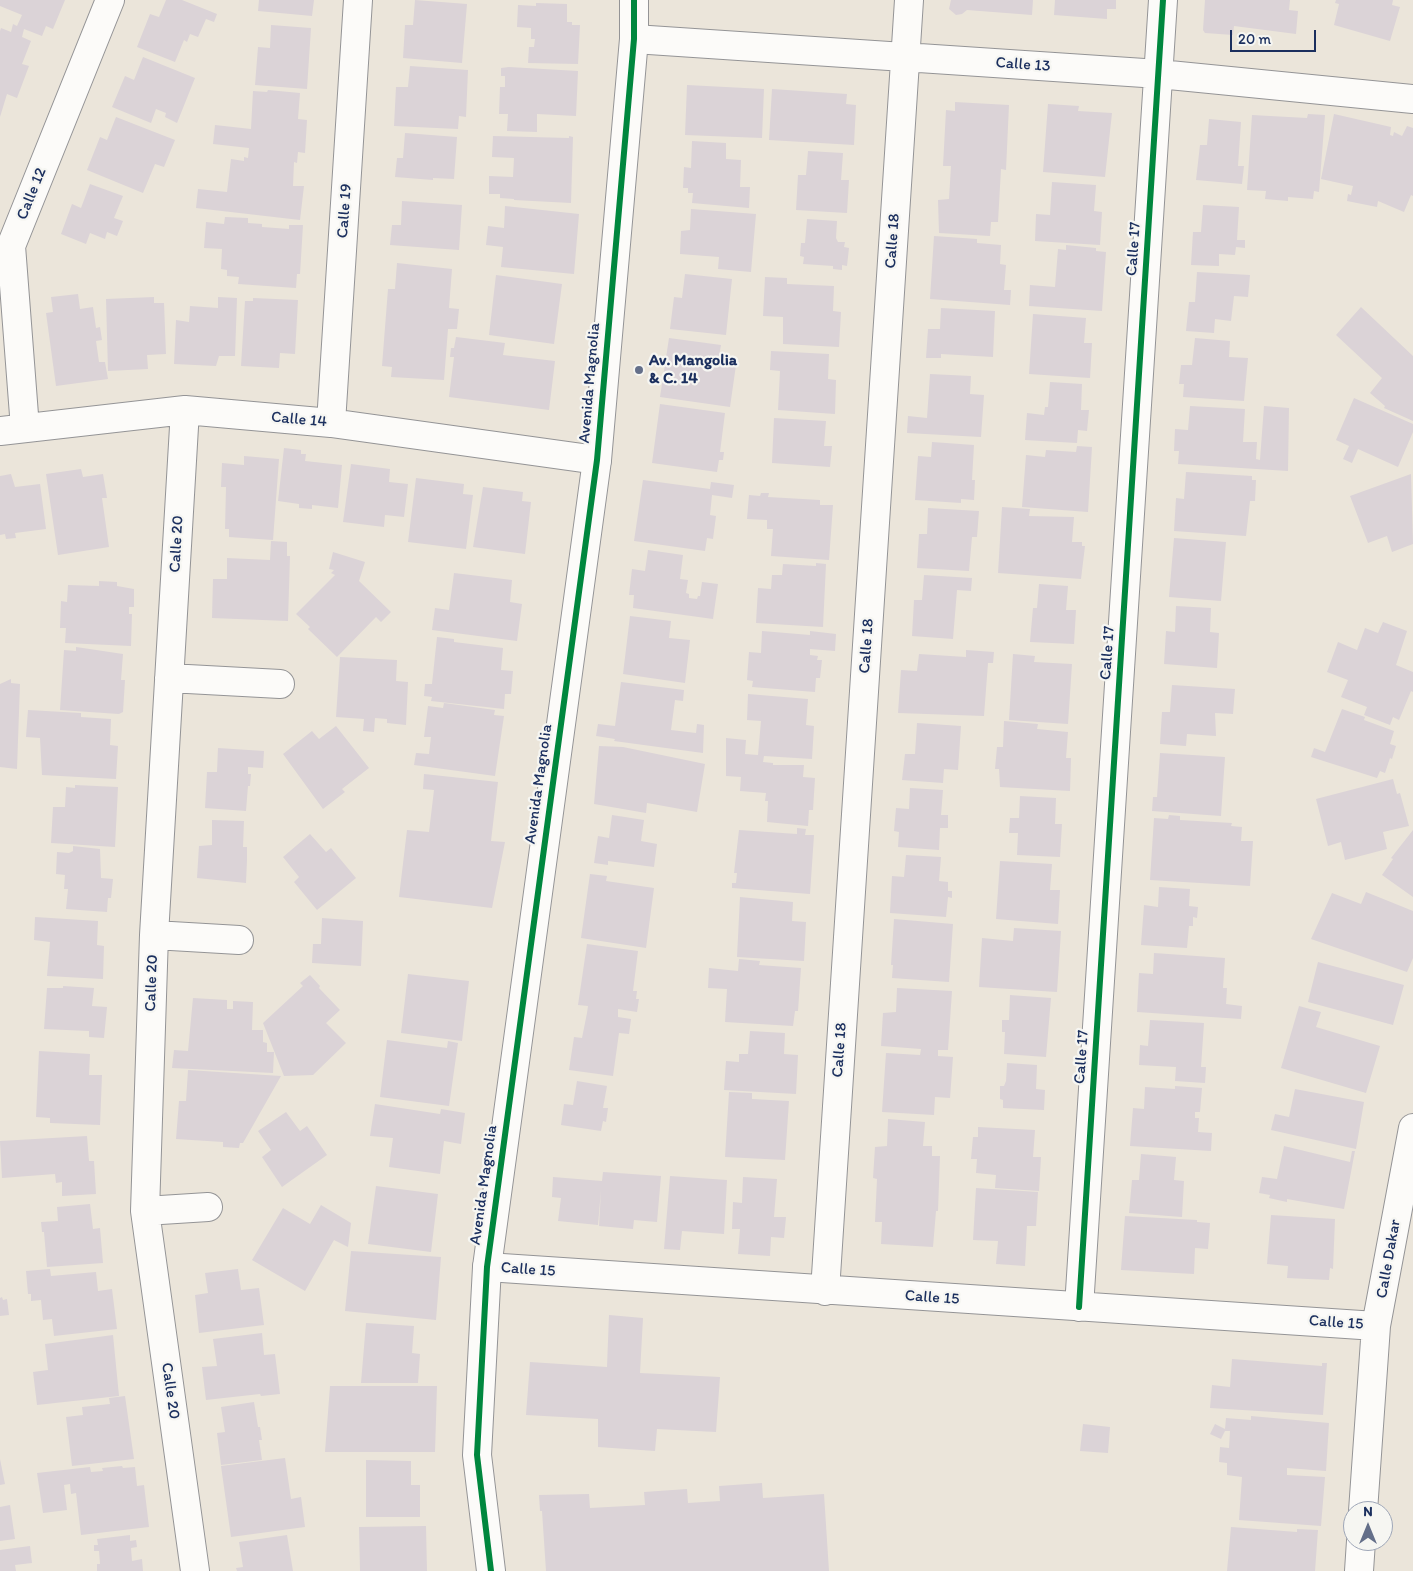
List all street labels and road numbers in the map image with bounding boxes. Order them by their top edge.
street label: Calle 13 [995,54,1051,76]
street label: Calle 12 [13,165,51,223]
street label: Calle 19 [334,183,356,239]
street label: Calle 18 [882,213,904,269]
street label: Calle 17 [1123,221,1145,277]
street label: Avenida Magnolia [575,322,605,444]
street label: Calle 14 [270,408,328,432]
street label: Calle 20 [166,515,188,573]
street label: Calle 18 [856,618,878,674]
street label: Calle 17 [1097,625,1119,681]
street label: Avenida Magnolia [521,723,557,845]
street label: Calle 20 [141,954,163,1012]
street label: Calle 18 [829,1022,851,1078]
street label: Calle 17 [1071,1029,1093,1085]
street label: Avenida Magnolia [466,1124,502,1246]
street label: Calle Dakar [1373,1218,1405,1300]
street label: Calle 15 [500,1259,556,1281]
street label: Calle 15 [904,1287,960,1309]
street label: Calle 15 [1308,1312,1364,1334]
street label: Calle 20 [157,1361,183,1421]

